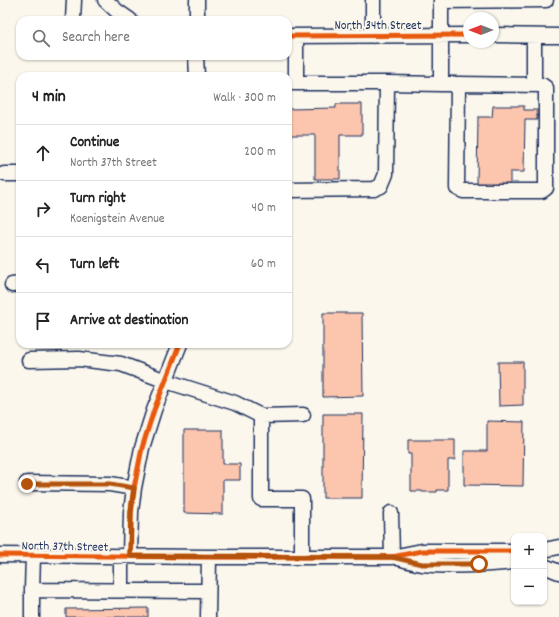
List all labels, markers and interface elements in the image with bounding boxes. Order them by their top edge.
north arrow [463,12,499,48]
search box [16,16,292,60]
street label: North 34th Street [334,17,422,36]
icon: search [30,27,52,49]
text: Search here [62,27,130,49]
text: 4 min [32,86,66,110]
text: Walk · 300 m [213,89,276,108]
text: Continue [70,132,119,154]
icon: ahead [32,142,54,164]
text: 200 m [244,143,276,162]
text: North 37th Street [70,154,157,173]
text: Turn right [70,188,126,210]
icon: right [32,198,54,220]
text: 40 m [252,199,276,218]
text: Koenigstein Avenue [70,210,165,229]
icon: left [32,254,54,276]
text: Turn left [70,254,119,276]
text: 60 m [251,255,276,274]
icon: arrive [32,310,54,332]
text: Arrive at destination [70,310,188,332]
route end [18,475,36,493]
map controls [511,533,547,605]
button: + [511,533,547,569]
street label: North 37th Street [21,537,109,558]
route start [470,555,488,573]
button: − [511,569,547,605]

